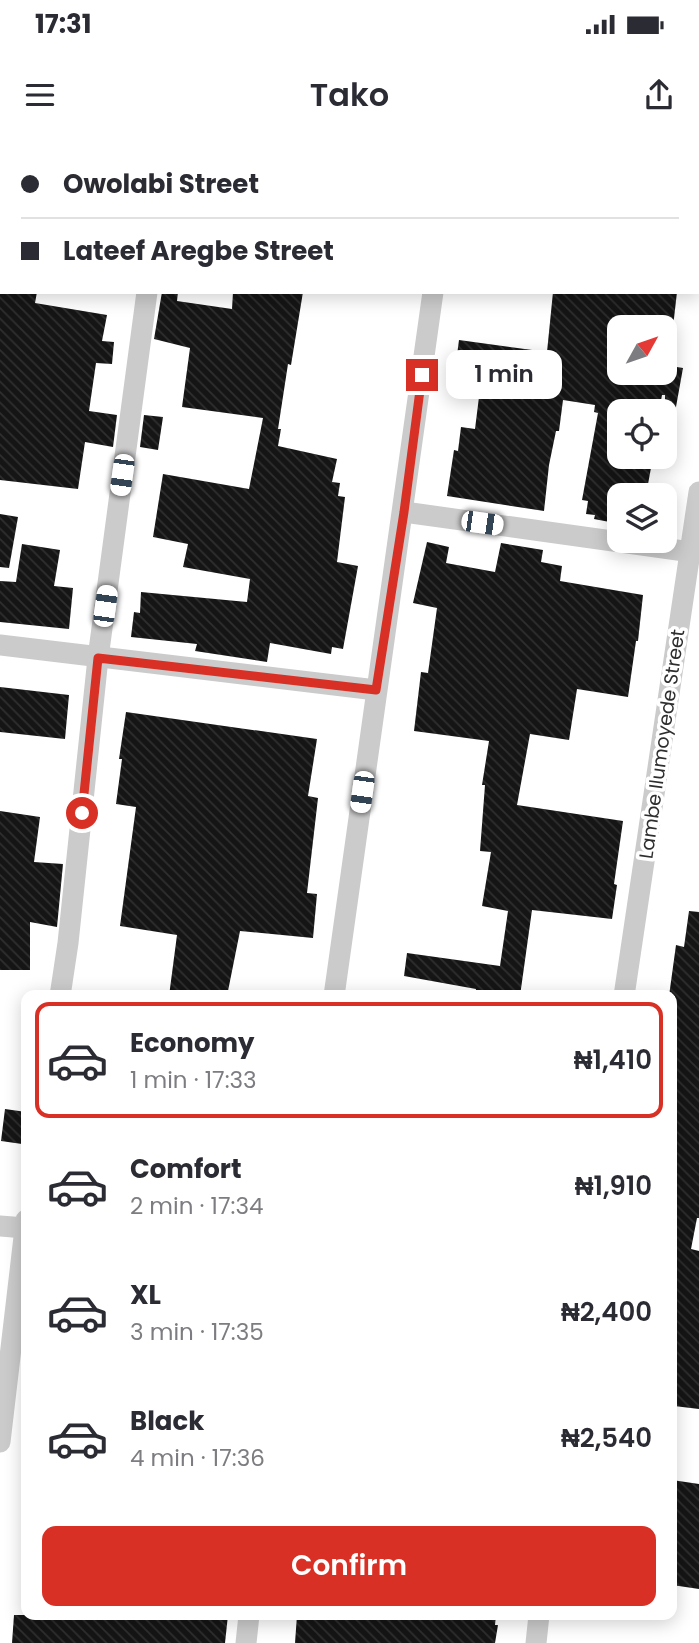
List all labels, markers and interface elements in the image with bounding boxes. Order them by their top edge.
text: 17:31 [35,6,92,42]
text: Tako [310,72,389,117]
icon: menu [21,76,59,114]
icon: share [640,76,678,114]
text: Owolabi Street [63,166,259,202]
text: Lateef Aregbe Street [63,233,334,269]
north arrow [607,315,677,385]
map controls [607,315,677,553]
callout: 1 min [446,350,562,400]
text: 1 min [474,358,534,390]
route end [406,359,438,391]
button: locate [607,399,677,469]
car [109,453,136,497]
button: layers [607,483,677,553]
car [460,510,505,536]
car [92,584,119,628]
street label: Lambe Ilumoyede Street [633,627,691,860]
car [349,770,376,814]
route start [66,797,98,829]
text: Economy [130,1025,254,1061]
icon: car [46,1029,109,1092]
text: ₦1,410 [574,1042,652,1078]
text: 1 min · 17:33 [130,1064,257,1096]
text: Comfort [130,1151,242,1187]
icon: car [46,1155,109,1218]
text: ₦1,910 [575,1168,652,1204]
text: 2 min · 17:34 [130,1190,263,1222]
text: XL [130,1277,161,1313]
icon: car [46,1281,109,1344]
text: ₦2,400 [561,1294,652,1330]
text: 3 min · 17:35 [130,1316,264,1348]
text: Black [130,1403,204,1439]
icon: car [46,1407,109,1470]
text: ₦2,540 [561,1420,652,1456]
text: 4 min · 17:36 [130,1442,265,1474]
button: Confirm [42,1526,656,1606]

